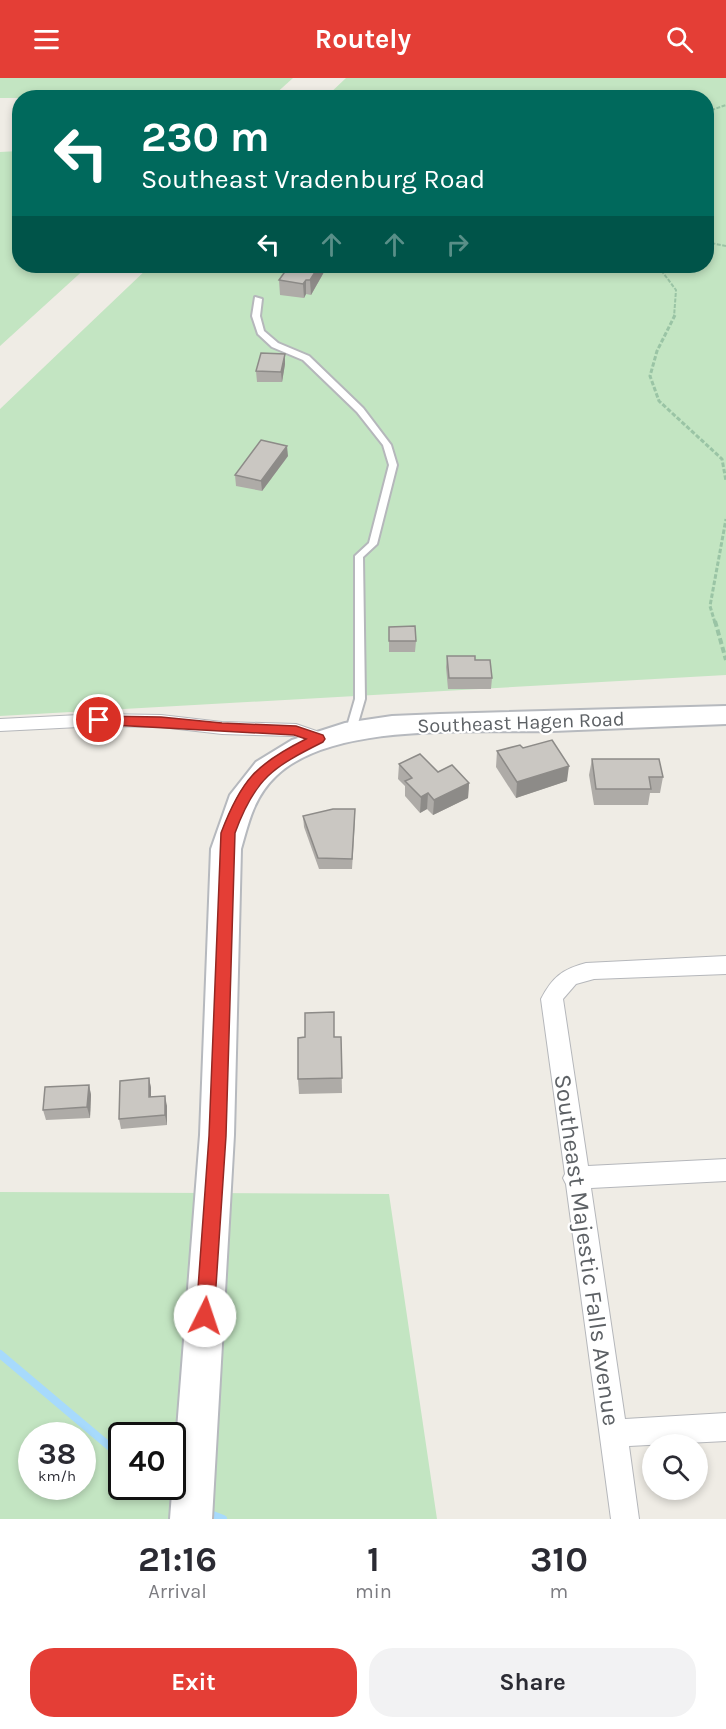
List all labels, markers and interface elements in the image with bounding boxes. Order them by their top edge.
icon: menu [30,23,63,56]
text: Routely [315,23,411,55]
icon: search [663,23,696,56]
text: 230 m [141,112,270,162]
icon: left [42,114,120,192]
text: Southeast Vradenburg Road [141,163,485,195]
icon: left [252,228,285,261]
icon: ahead [315,228,348,261]
icon: ahead [378,228,411,261]
icon: right [441,228,474,261]
pin [73,694,124,745]
icon: arrive [82,703,115,736]
street label: Southeast Hagen Road [417,707,625,738]
street label: Southeast Majestic Falls Avenue [548,1072,626,1428]
position arrow [173,1284,237,1348]
speed limit sign: 40 [108,1422,186,1500]
map controls [642,1434,708,1500]
button: search [642,1434,708,1500]
text: 38 [38,1436,76,1472]
text: km/h [38,1467,76,1485]
text: 21:16 [138,1538,217,1580]
text: 1 [367,1538,380,1580]
text: 310 [530,1538,588,1580]
text: Arrival [148,1580,207,1603]
text: min [355,1580,392,1603]
text: m [550,1580,568,1603]
button: Exit [30,1648,357,1717]
button: Share [369,1648,696,1717]

